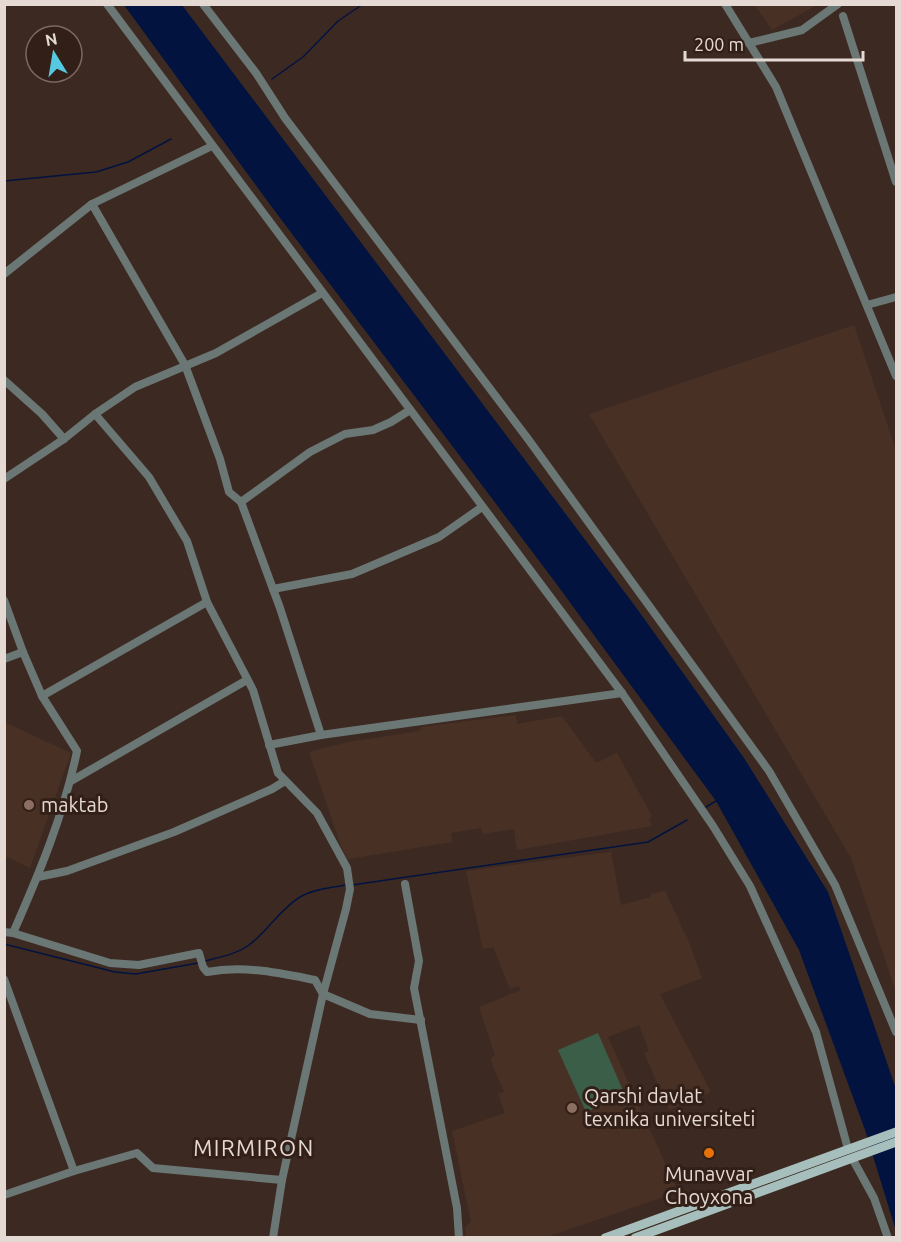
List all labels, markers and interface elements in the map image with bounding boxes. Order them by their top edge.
north arrow [24,24,84,84]
scale bar [685,24,864,62]
text: N [44,29,59,49]
text: 200 m [694,34,744,54]
place label: maktab [41,793,108,816]
marker: maktab [22,798,36,812]
place label: Qarshi davlat texnika universiteti [584,1084,755,1130]
marker: Qarshi davlat texnika universiteti [565,1101,579,1115]
district label: MIRMIRON [193,1135,315,1160]
marker: Munavvar Choyxona [702,1146,716,1160]
place label: Munavvar Choyxona [665,1162,754,1208]

